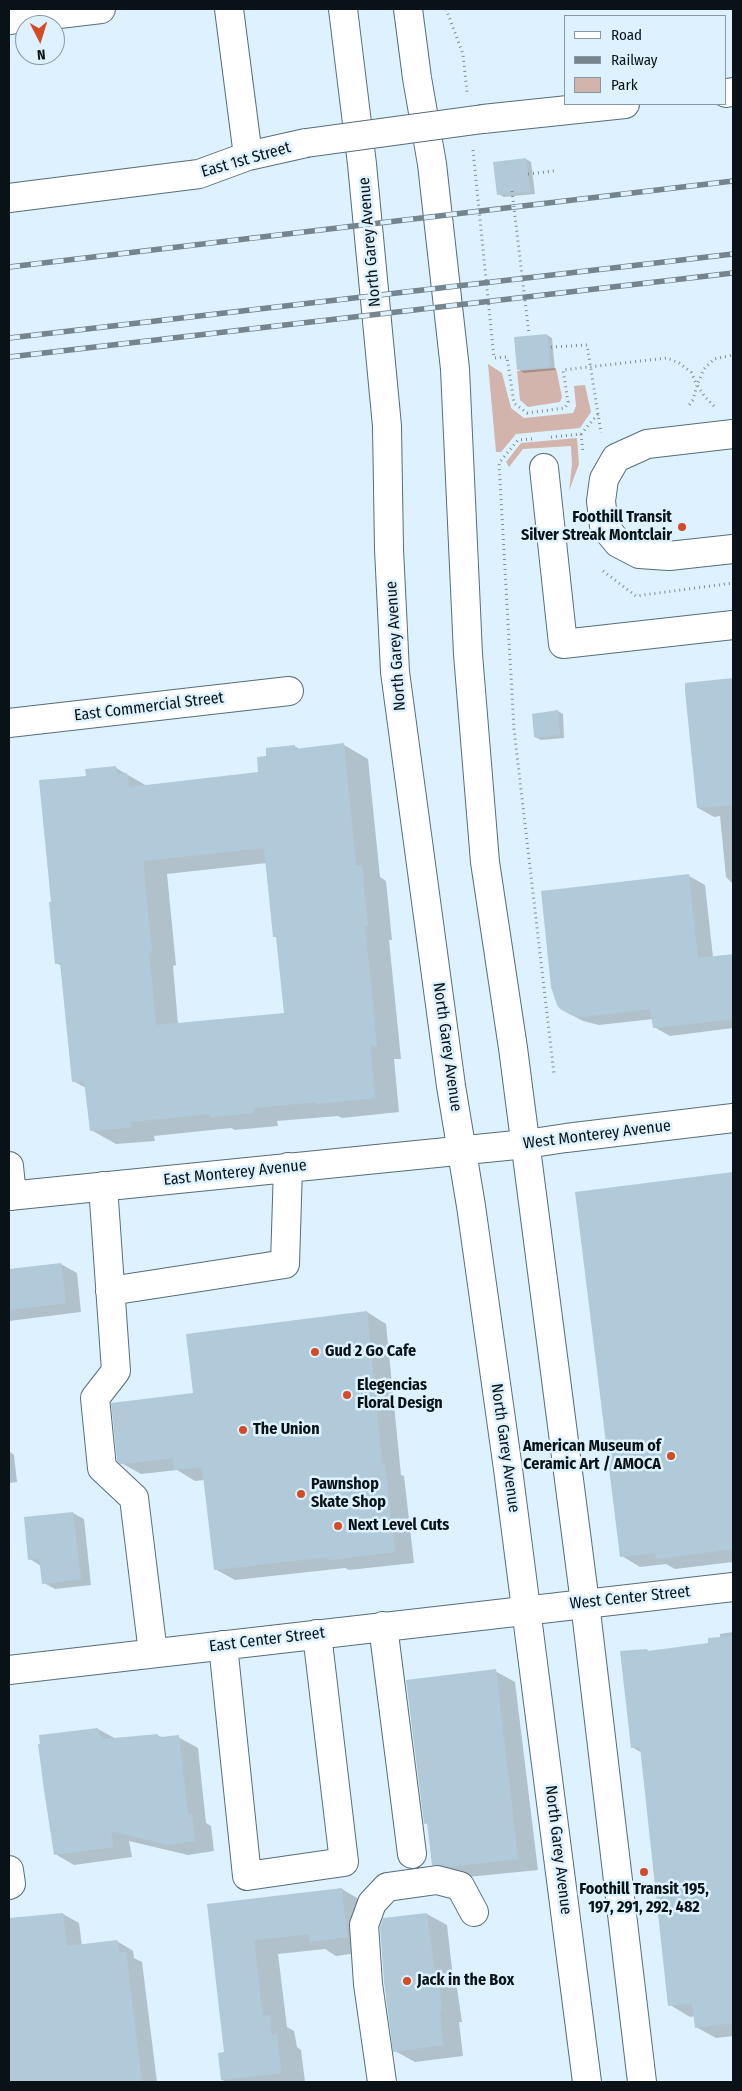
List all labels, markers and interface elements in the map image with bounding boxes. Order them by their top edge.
north arrow [15,15,65,65]
legend [564,15,727,105]
text: Road [611,26,642,44]
text: N [36,46,46,63]
text: Railway [611,51,658,69]
text: Park [611,76,638,94]
street label: East 1st Street [199,138,293,182]
street label: North Garey Avenue [355,176,385,308]
place label: Foothill Transit Silver Streak Montclair [521,508,672,546]
marker: Foothill Transit Silver Streak Montclair [676,521,688,533]
street label: North Garey Avenue [382,580,410,712]
street label: East Commercial Street [73,688,225,726]
street label: North Garey Avenue [428,981,466,1113]
street label: West Monterey Avenue [522,1116,672,1154]
street label: East Monterey Avenue [162,1156,308,1190]
place label: Gud 2 Go Cafe [325,1342,416,1362]
marker: Gud 2 Go Cafe [309,1346,321,1358]
place label: Elegencias Floral Design [357,1376,443,1414]
street label: North Garey Avenue [486,1382,524,1514]
marker: Elegencias Floral Design [341,1389,353,1401]
place label: The Union [253,1420,320,1440]
marker: The Union [237,1424,249,1436]
place label: American Museum of Ceramic Art / AMOCA [523,1437,661,1475]
marker: American Museum of Ceramic Art / AMOCA [665,1450,677,1462]
place label: Pawnshop Skate Shop [311,1475,386,1513]
marker: Pawnshop Skate Shop [295,1488,307,1500]
place label: Next Level Cuts [348,1516,449,1536]
marker: Next Level Cuts [332,1520,344,1532]
street label: West Center Street [569,1582,691,1614]
street label: East Center Street [208,1623,326,1657]
street label: North Garey Avenue [541,1784,575,1916]
marker: Foothill Transit 195, 197, 291, 292, 482 [638,1866,650,1878]
place label: Foothill Transit 195, 197, 291, 292, 482 [579,1880,709,1918]
place label: Jack in the Box [417,1971,514,1991]
marker: Jack in the Box [401,1975,413,1987]

